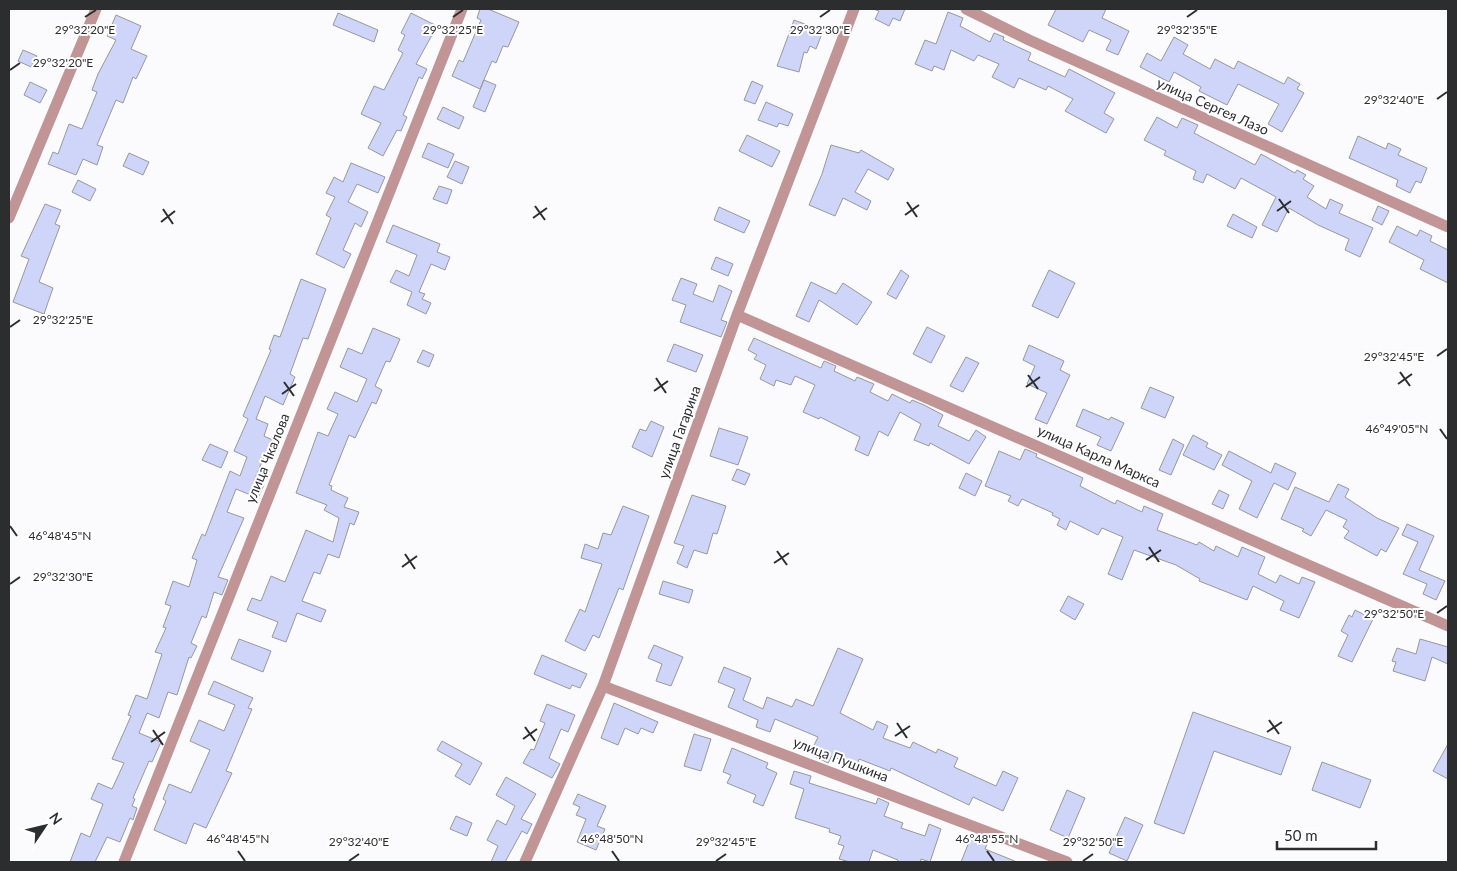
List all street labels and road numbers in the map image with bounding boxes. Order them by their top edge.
street label: улица Сергея Лазо [1154,74,1272,138]
street label: улица Гагарина [654,383,704,481]
street label: улица Чкалова [241,411,293,505]
street label: улица Карла Маркса [1035,421,1163,491]
street label: улица Пушкина [791,733,891,785]

